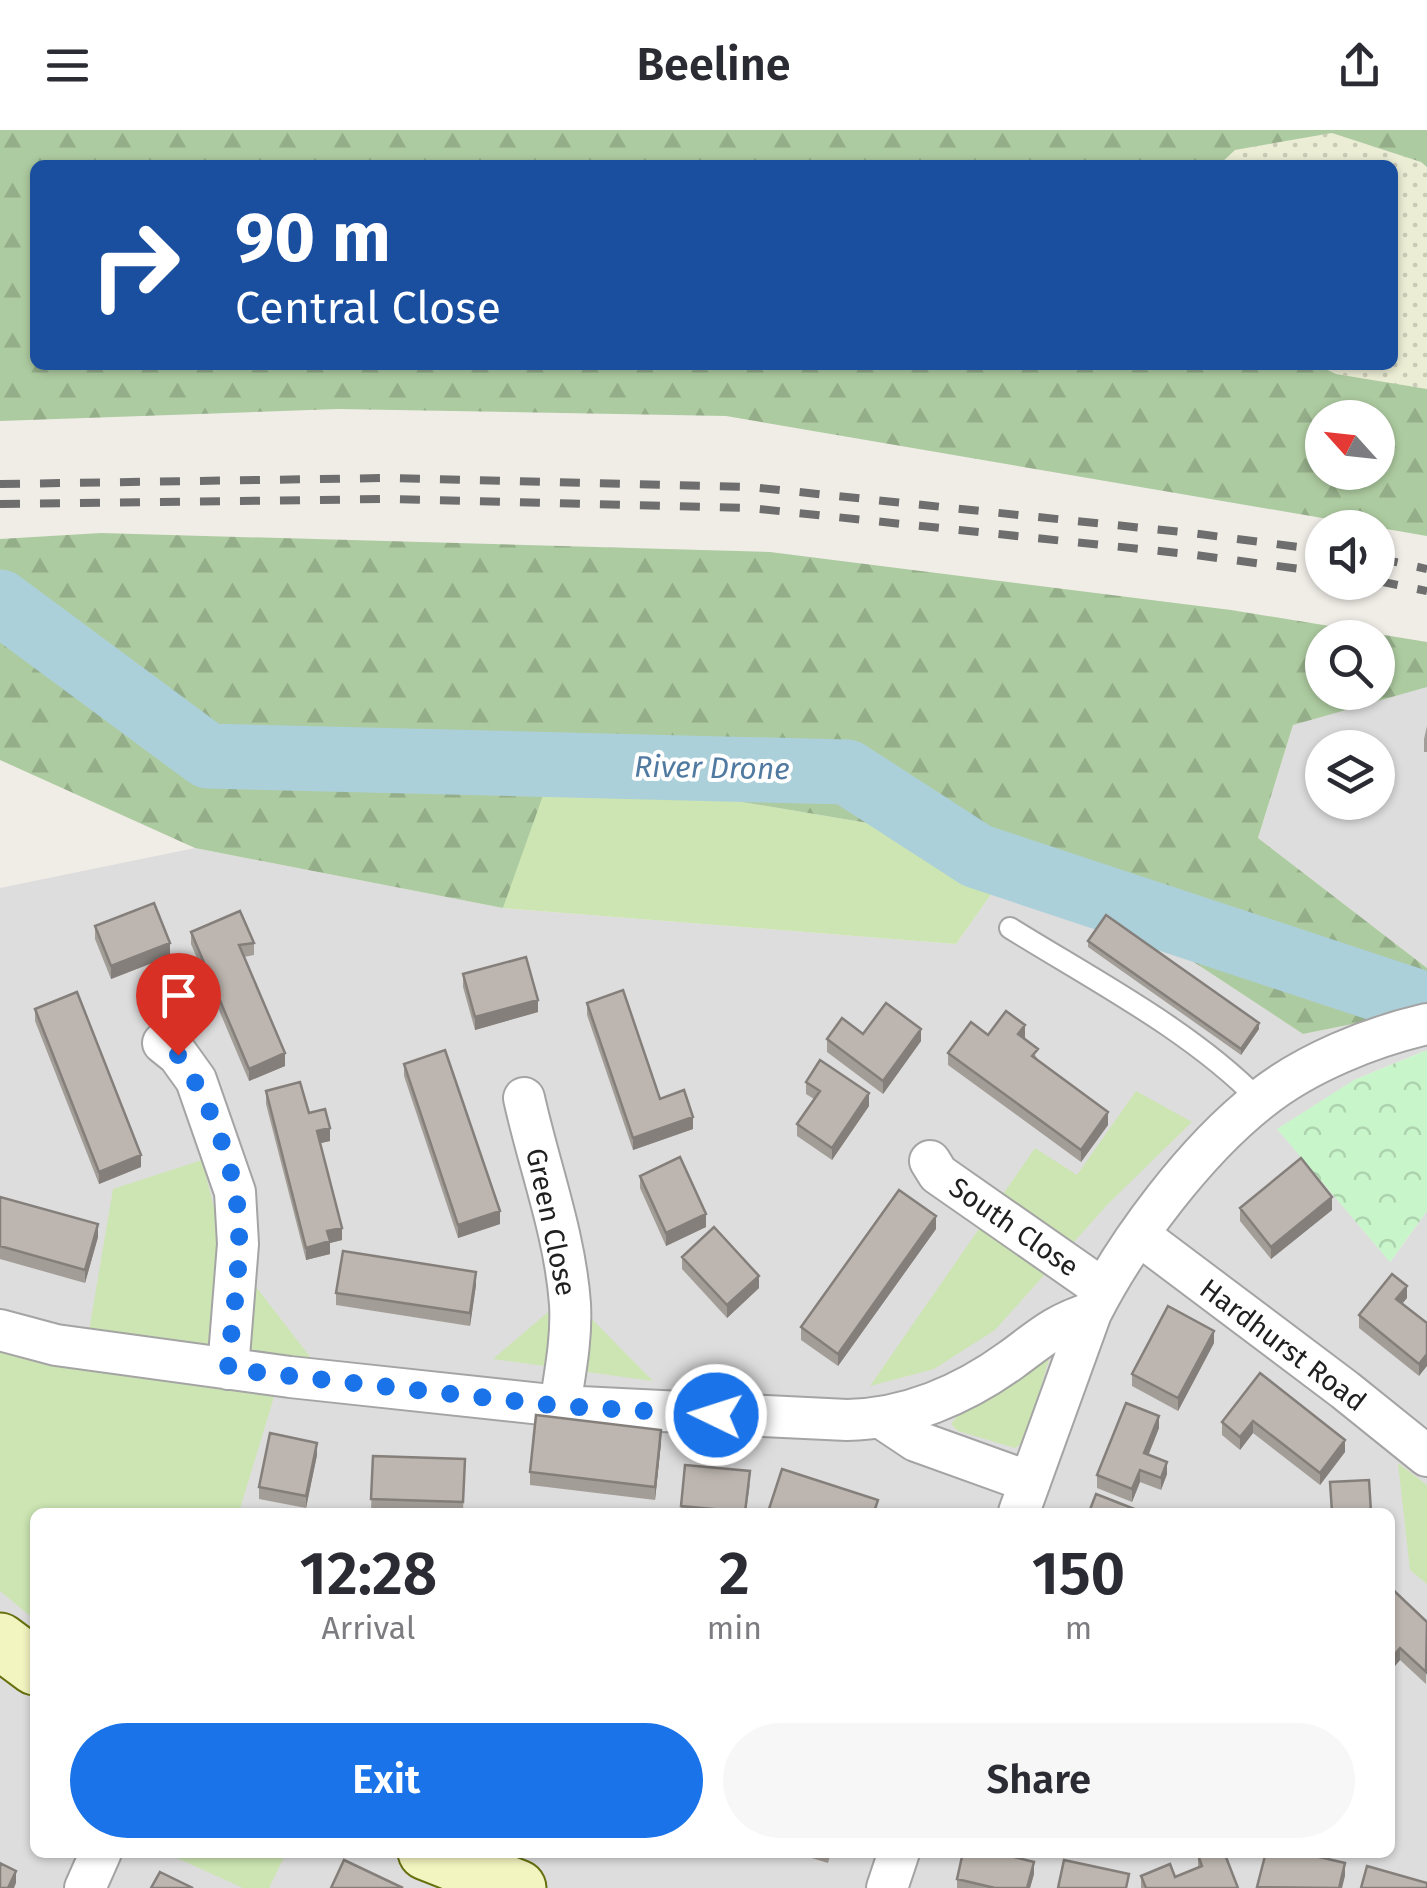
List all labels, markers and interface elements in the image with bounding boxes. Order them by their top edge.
icon: menu [40,38,95,93]
text: Beeline [636,38,791,92]
icon: share [1332,38,1387,93]
text: 90 m [235,196,391,280]
icon: right [70,200,200,330]
text: Central Close [235,281,501,335]
north arrow [1305,400,1395,490]
map controls [1305,400,1395,820]
button: sound [1305,510,1395,600]
button: search [1305,620,1395,710]
button: layers [1305,730,1395,820]
water label: River Drone [634,749,790,787]
pin [136,953,221,1056]
icon: arrive [151,968,206,1023]
street label: Green Close [519,1145,583,1299]
street label: South Close [943,1170,1085,1284]
street label: Hardhurst Road [1194,1272,1372,1418]
position arrow [664,1363,768,1467]
text: 12:28 [300,1538,437,1610]
text: 2 [719,1538,750,1610]
text: 150 [1032,1538,1125,1610]
text: Arrival [322,1609,415,1647]
text: min [707,1609,762,1647]
text: m [1065,1609,1092,1647]
button: Exit [70,1723,703,1838]
button: Share [723,1723,1355,1838]

